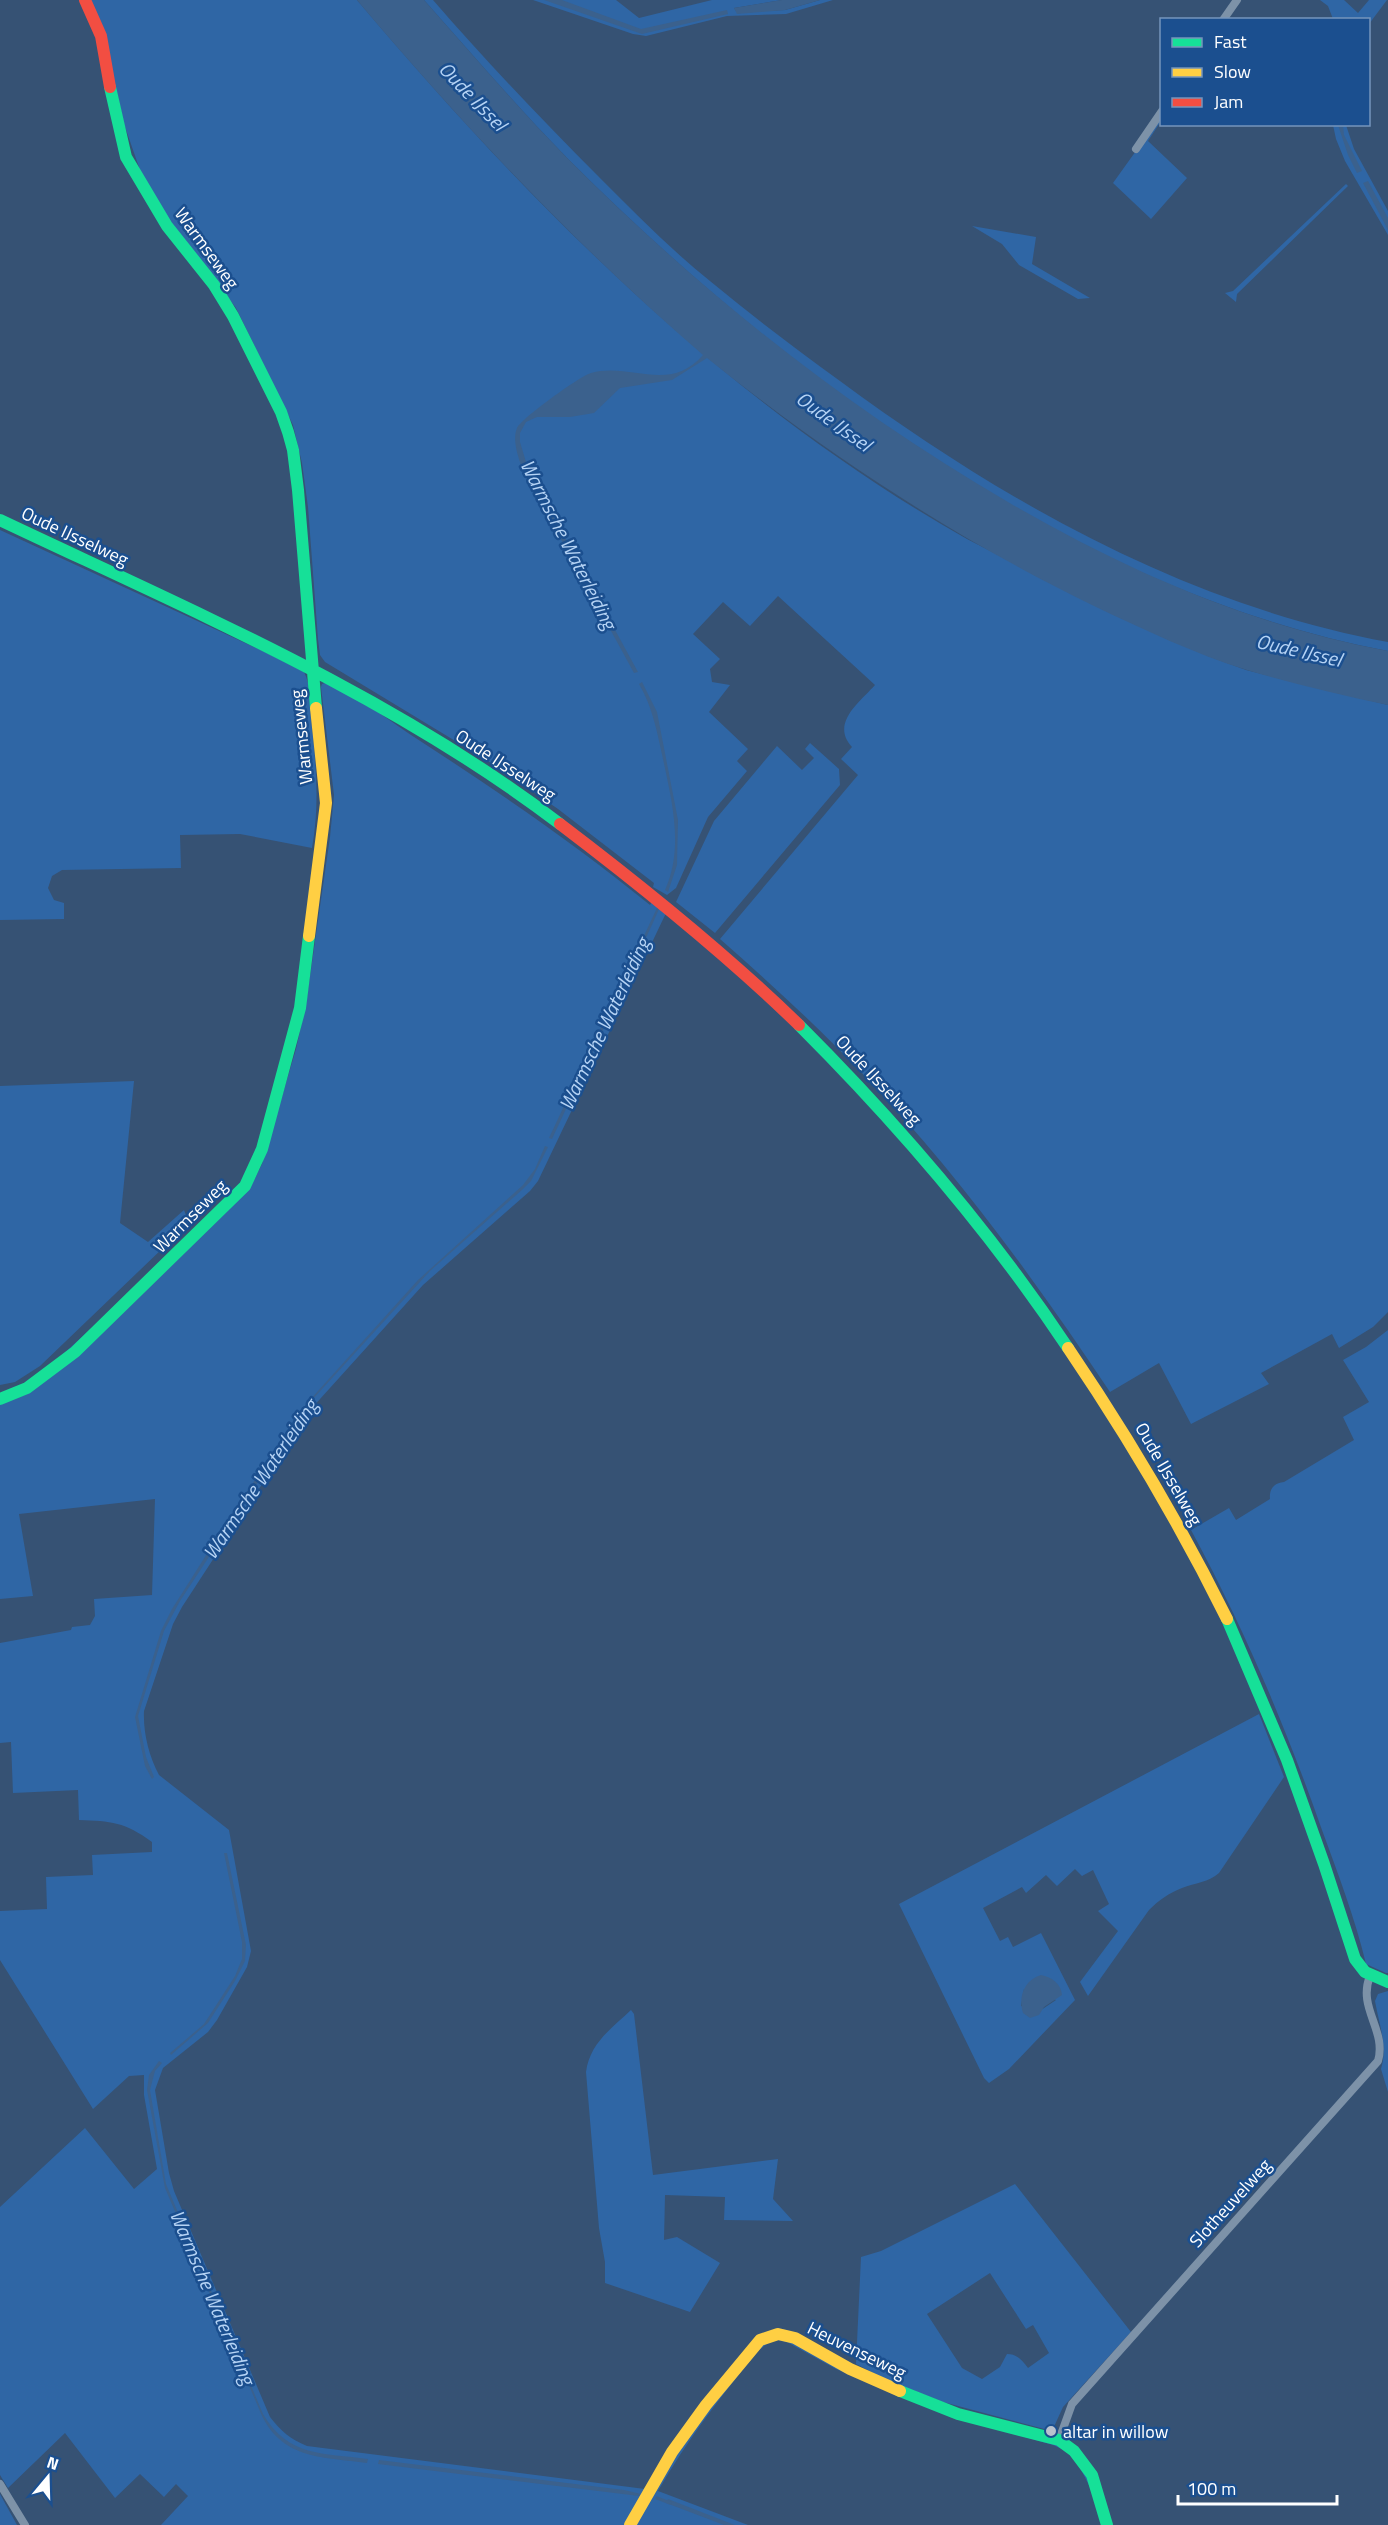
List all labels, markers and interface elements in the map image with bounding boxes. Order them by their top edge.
legend [1160,18,1370,126]
text: Fast [1214,28,1247,55]
water label: Oude IJssel [432,54,516,140]
text: Slow [1214,58,1251,85]
text: Jam [1214,88,1243,115]
street label: Warmseweg [168,202,246,294]
water label: Oude IJssel [790,383,880,461]
water label: Warmsche Waterleiding [513,453,627,637]
street label: Oude IJsselweg [17,499,133,573]
water label: Oude IJssel [1253,625,1347,675]
street label: Warmseweg [283,688,319,786]
street label: Oude IJsselweg [450,722,562,808]
water label: Warmsche Waterleiding [550,930,659,1115]
street label: Oude IJsselweg [830,1029,928,1131]
street label: Warmseweg [147,1173,233,1259]
water label: Warmsche Waterleiding [195,1390,327,1565]
street label: Oude IJsselweg [1128,1417,1210,1531]
street label: Slotheuvelweg [1183,2152,1277,2254]
water label: Warmsche Waterleiding [162,2205,265,2392]
street label: Heuvenseweg [803,2314,911,2386]
place label: altar in willow [1063,2418,1169,2445]
marker: altar in willow [1044,2424,1058,2438]
north arrow [18,2447,78,2507]
text: N [44,2450,62,2476]
scale bar [1178,2468,1337,2506]
text: 100 m [1187,2475,1236,2502]

